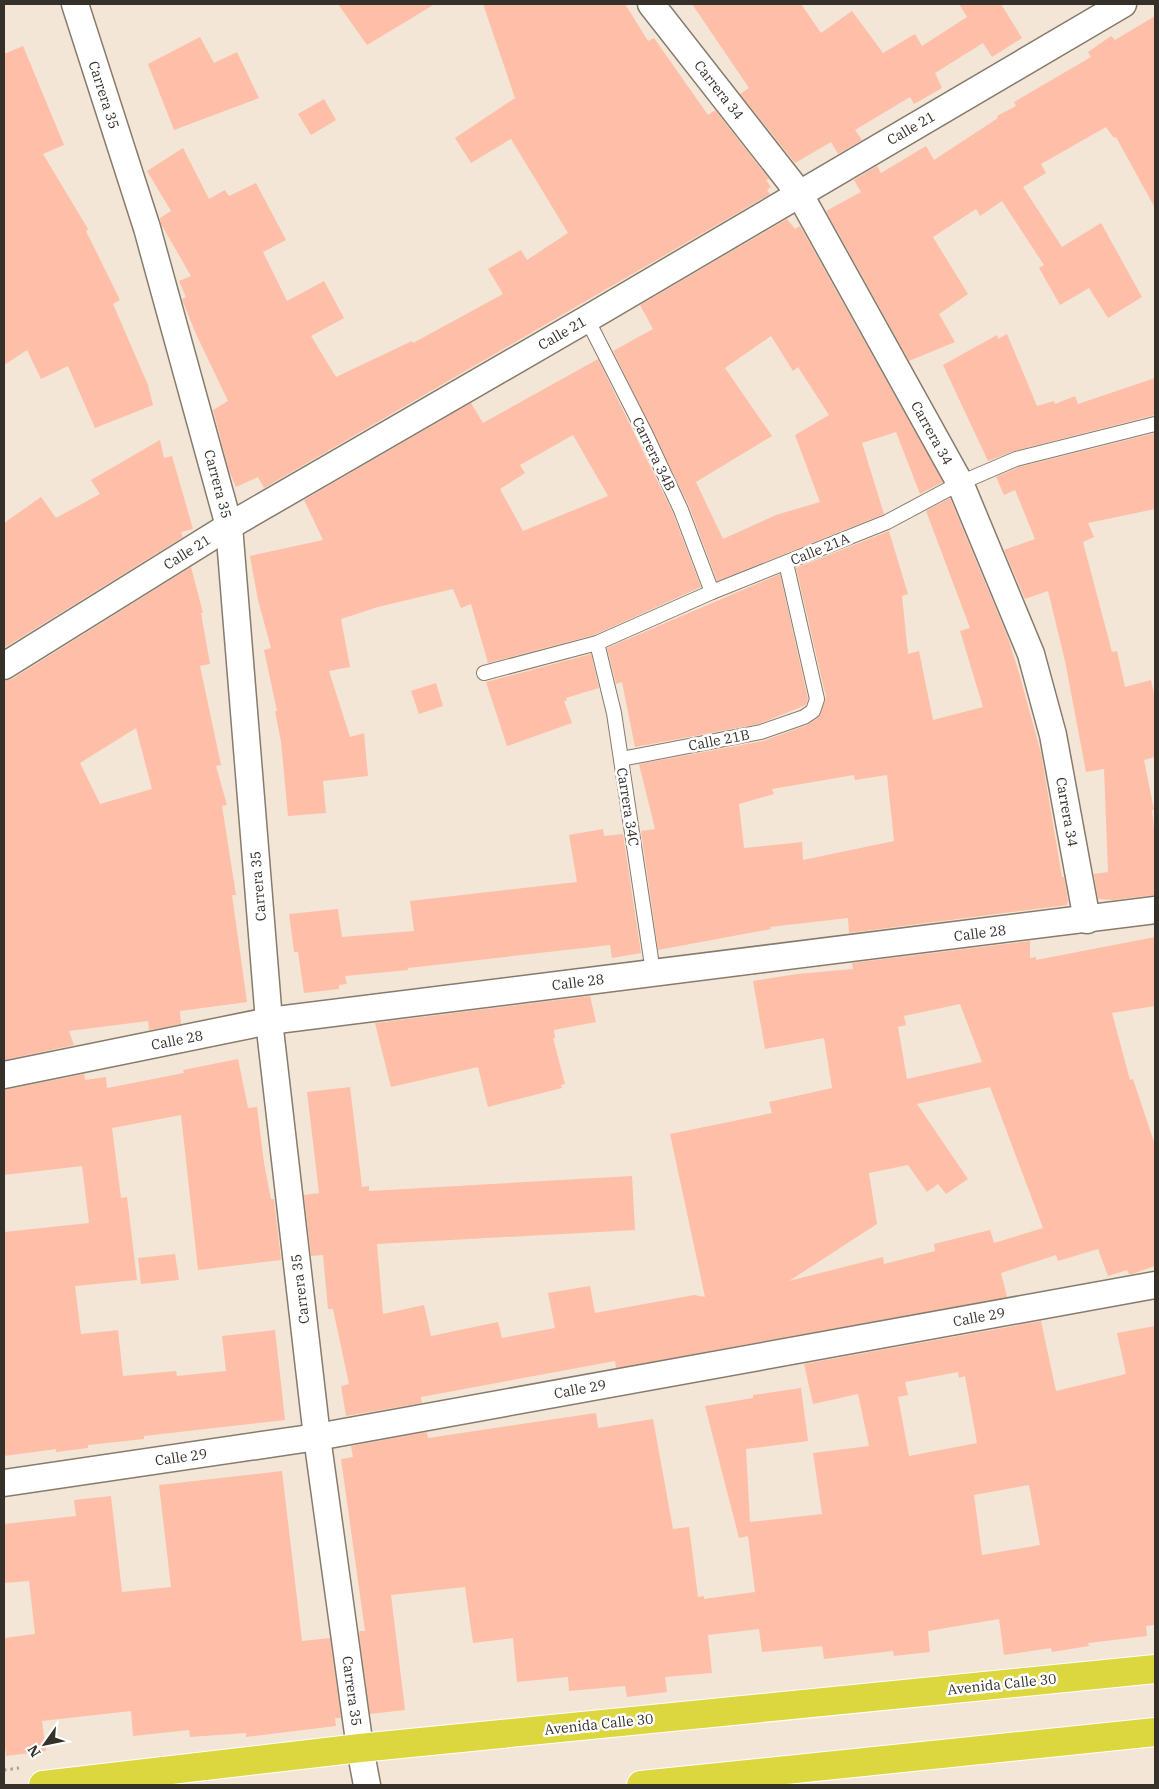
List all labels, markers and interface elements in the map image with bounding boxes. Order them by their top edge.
street label: Carrera 34 [690,57,748,123]
street label: Carrera 35 [85,59,123,131]
street label: Calle 21 [884,107,938,149]
street label: Calle 21 [535,312,589,354]
street label: Carrera 34 [907,398,957,468]
street label: Carrera 34B [628,414,680,494]
street label: Carrera 35 [200,448,236,520]
street label: Calle 21A [788,529,853,569]
street label: Calle 21 [160,530,214,574]
street label: Calle 21B [687,725,751,755]
street label: Carrera 34C [613,766,643,848]
street label: Carrera 34 [1052,776,1082,848]
street label: Carrera 35 [246,850,270,922]
street label: Calle 28 [953,921,1007,945]
street label: Calle 28 [551,970,605,994]
street label: Calle 28 [149,1026,205,1054]
street label: Carrera 35 [287,1253,313,1325]
street label: Calle 29 [952,1304,1006,1330]
street label: Calle 29 [553,1376,607,1402]
street label: Calle 29 [154,1444,208,1470]
street label: Carrera 35 [338,1655,366,1727]
street label: Avenida Calle 30 [947,1669,1057,1699]
street label: Avenida Calle 30 [544,1709,654,1739]
north arrow [20,1719,70,1769]
text: N [24,1742,45,1761]

